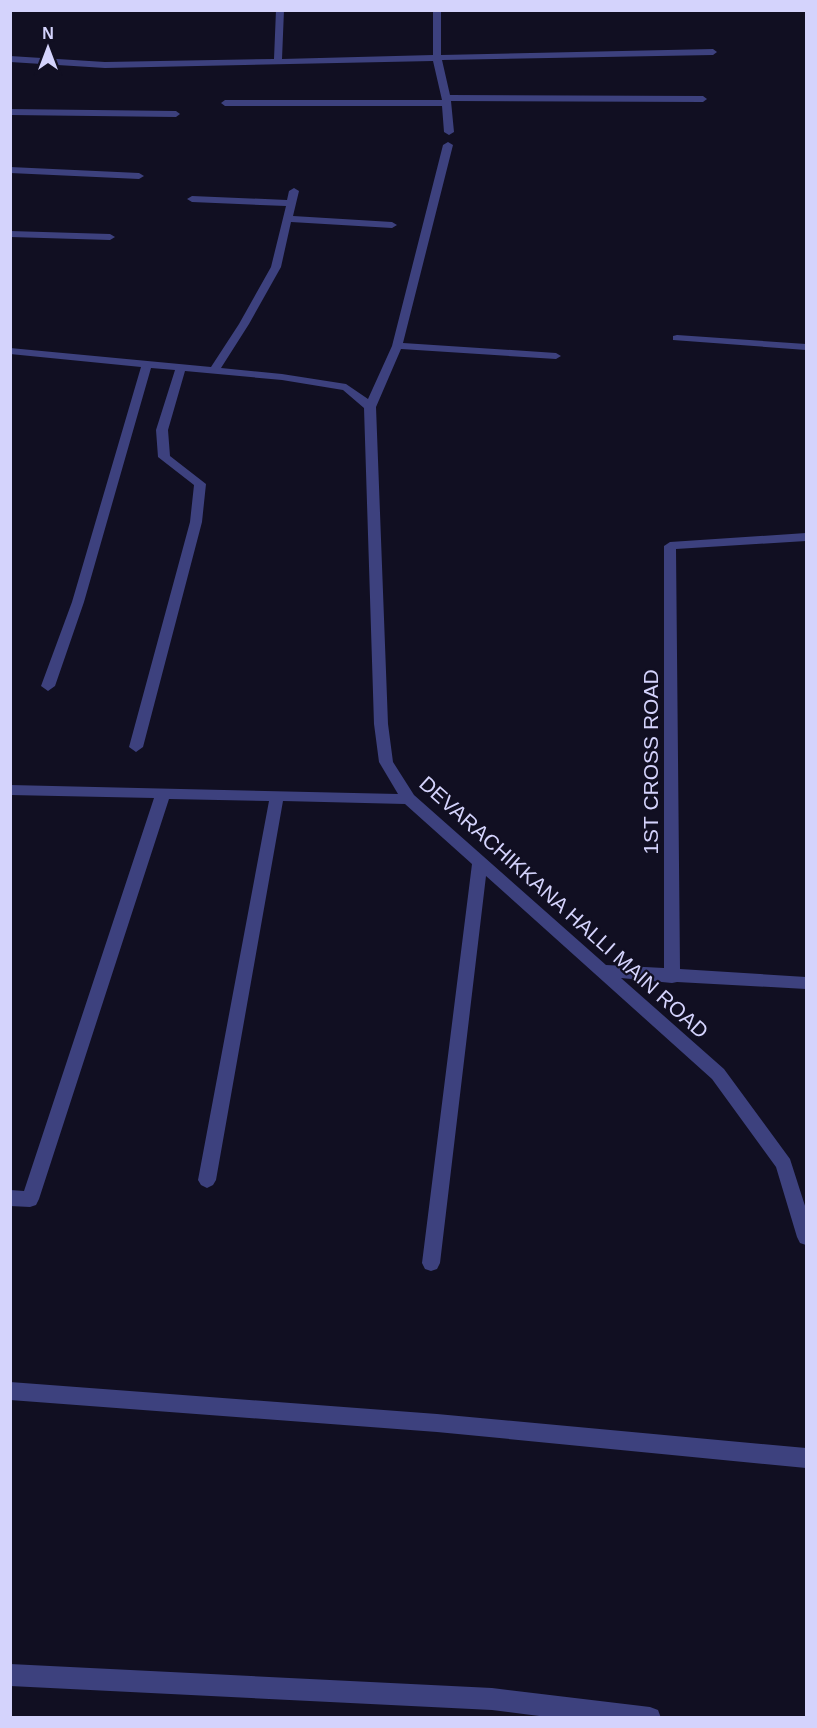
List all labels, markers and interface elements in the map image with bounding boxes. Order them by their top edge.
north arrow [18,18,78,78]
text: N [42,25,54,42]
street label: 1ST CROSS ROAD [639,669,662,855]
street label: DEVARACHIKKANA HALLI MAIN ROAD [415,771,713,1043]

